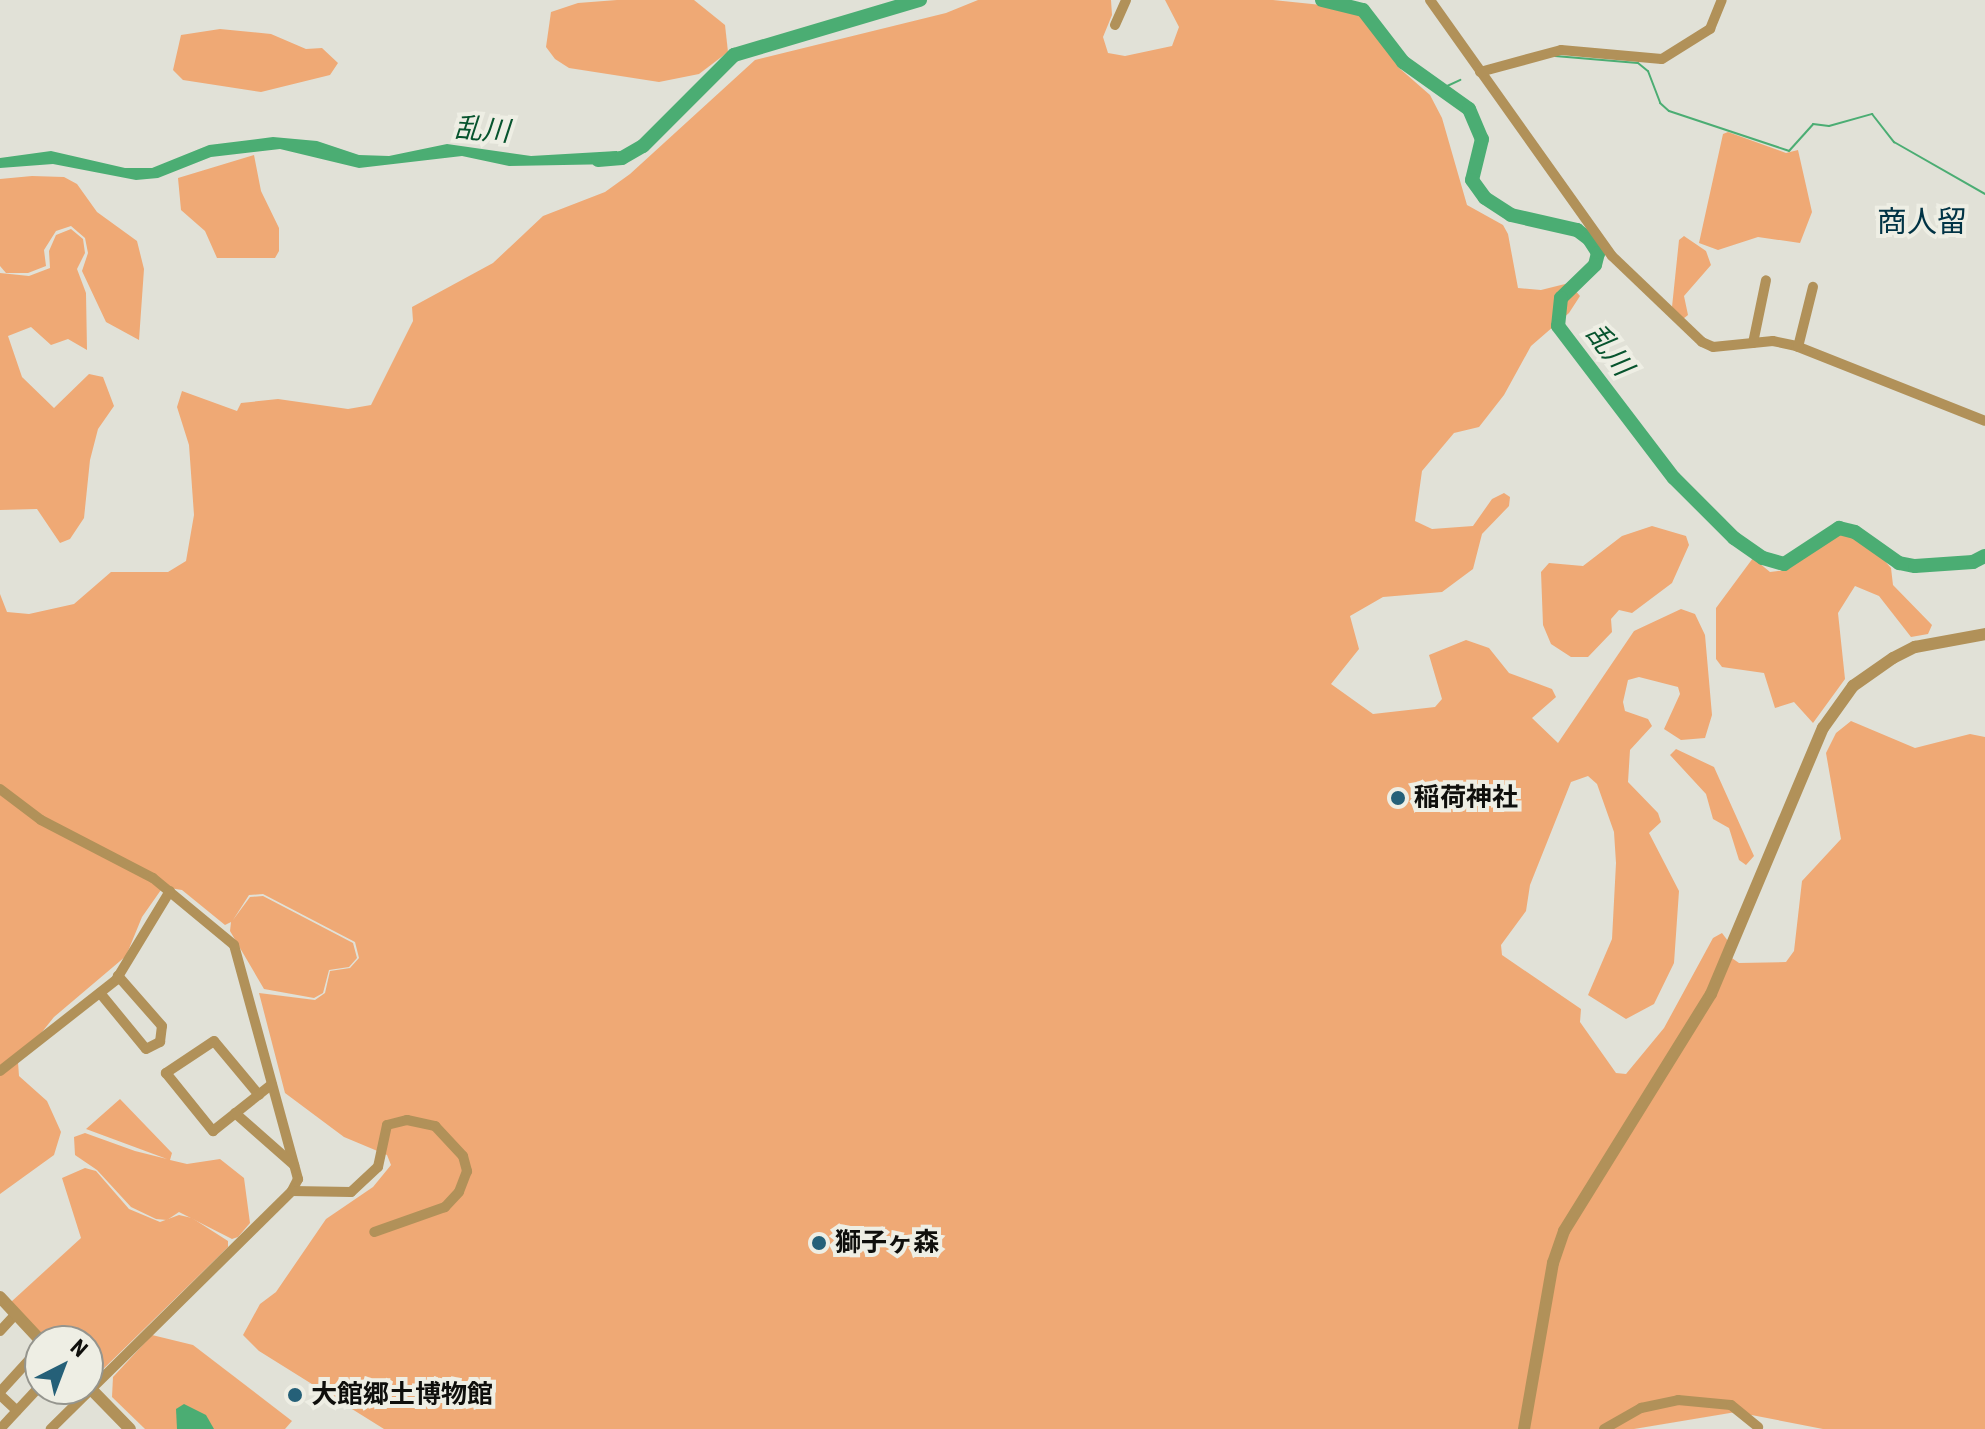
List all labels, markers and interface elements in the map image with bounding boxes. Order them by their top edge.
water label: 乱川 [453,111,511,149]
district label: 商人留 [1877,204,1967,240]
water label: 乱川 [1579,318,1639,382]
place label: 稲荷神社 [1414,782,1518,814]
marker: 稲荷神社 [1389,789,1407,807]
place label: 獅子ヶ森 [835,1227,939,1259]
marker: 獅子ヶ森 [810,1234,828,1252]
north arrow [24,1325,104,1405]
text: N [66,1334,92,1362]
place label: 大館郷土博物館 [311,1379,493,1411]
marker: 大館郷土博物館 [286,1386,304,1404]

